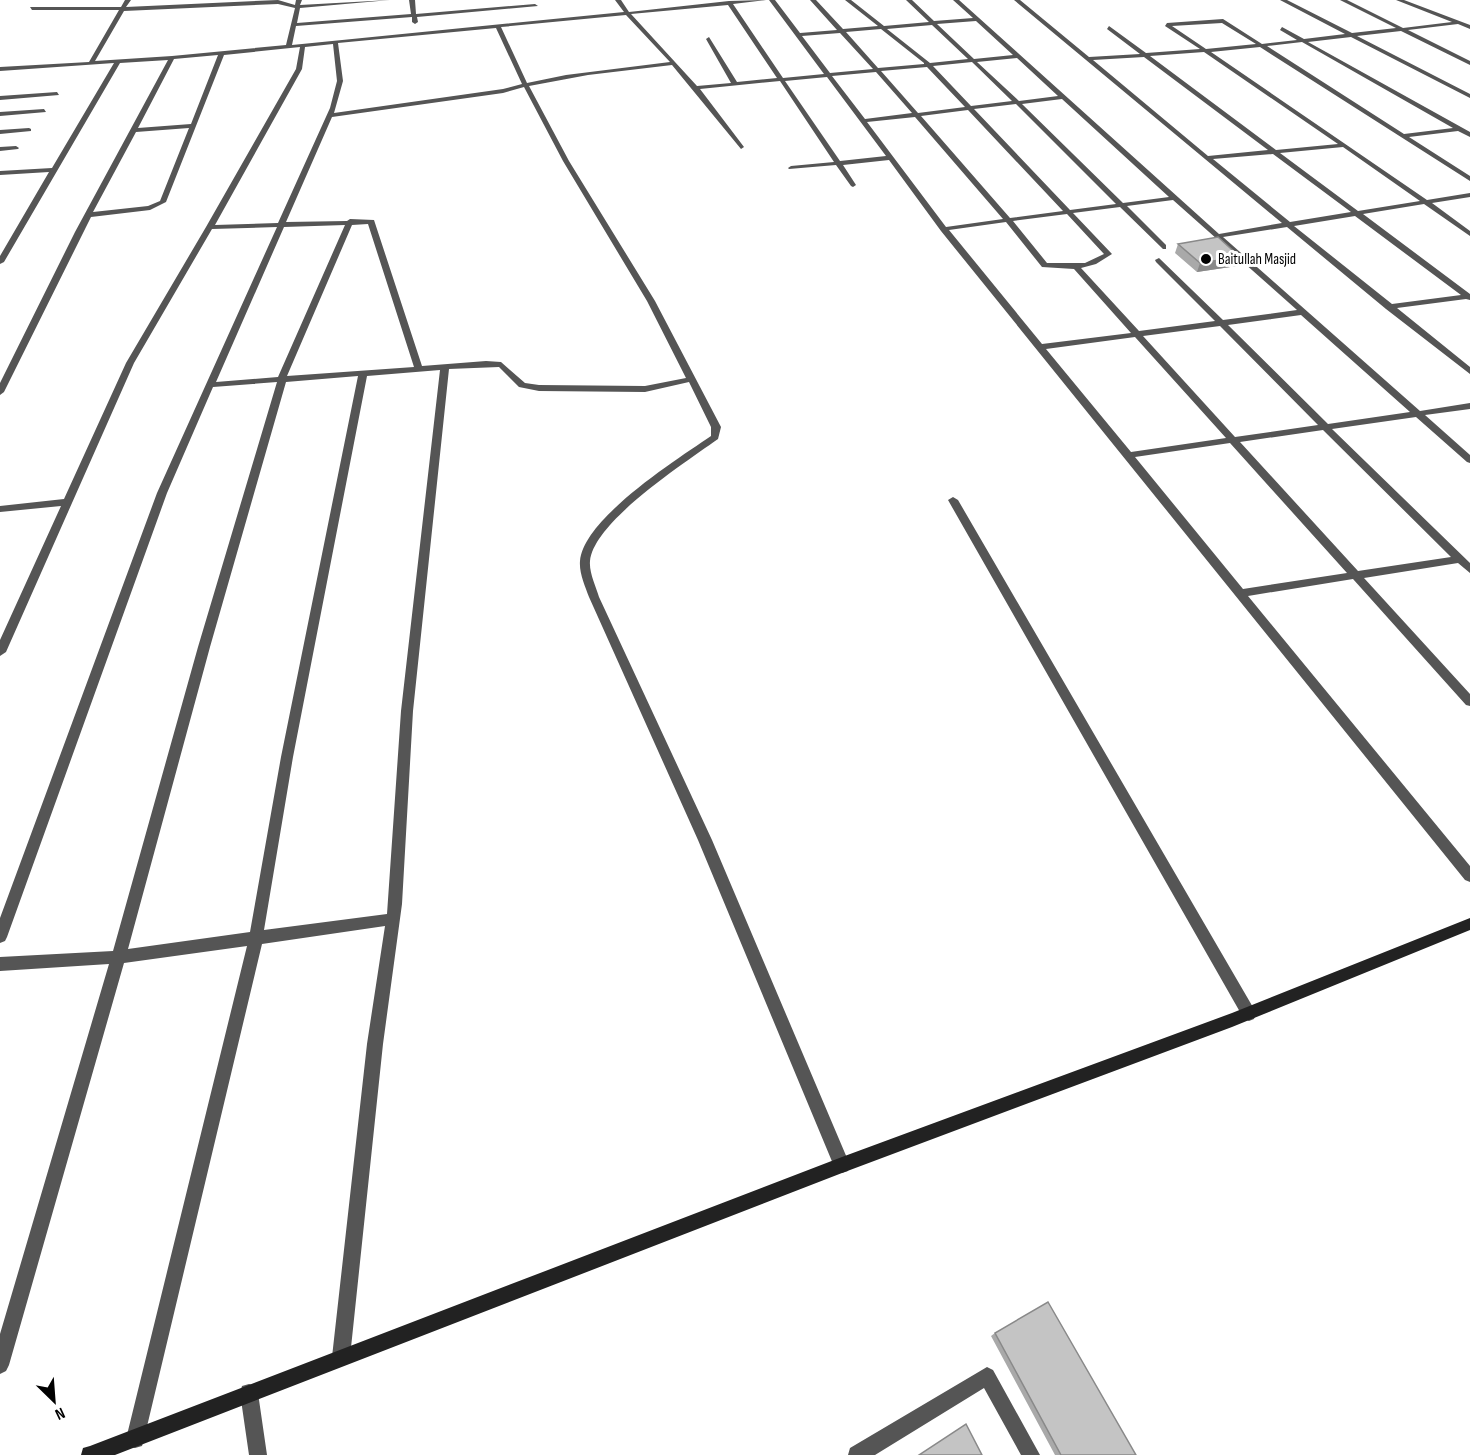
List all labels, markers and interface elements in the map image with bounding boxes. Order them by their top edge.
place label: Baitullah Masjid [1218,250,1296,269]
marker: Baitullah Masjid [1199,252,1213,266]
north arrow [24,1371,84,1431]
text: N [52,1403,68,1424]

